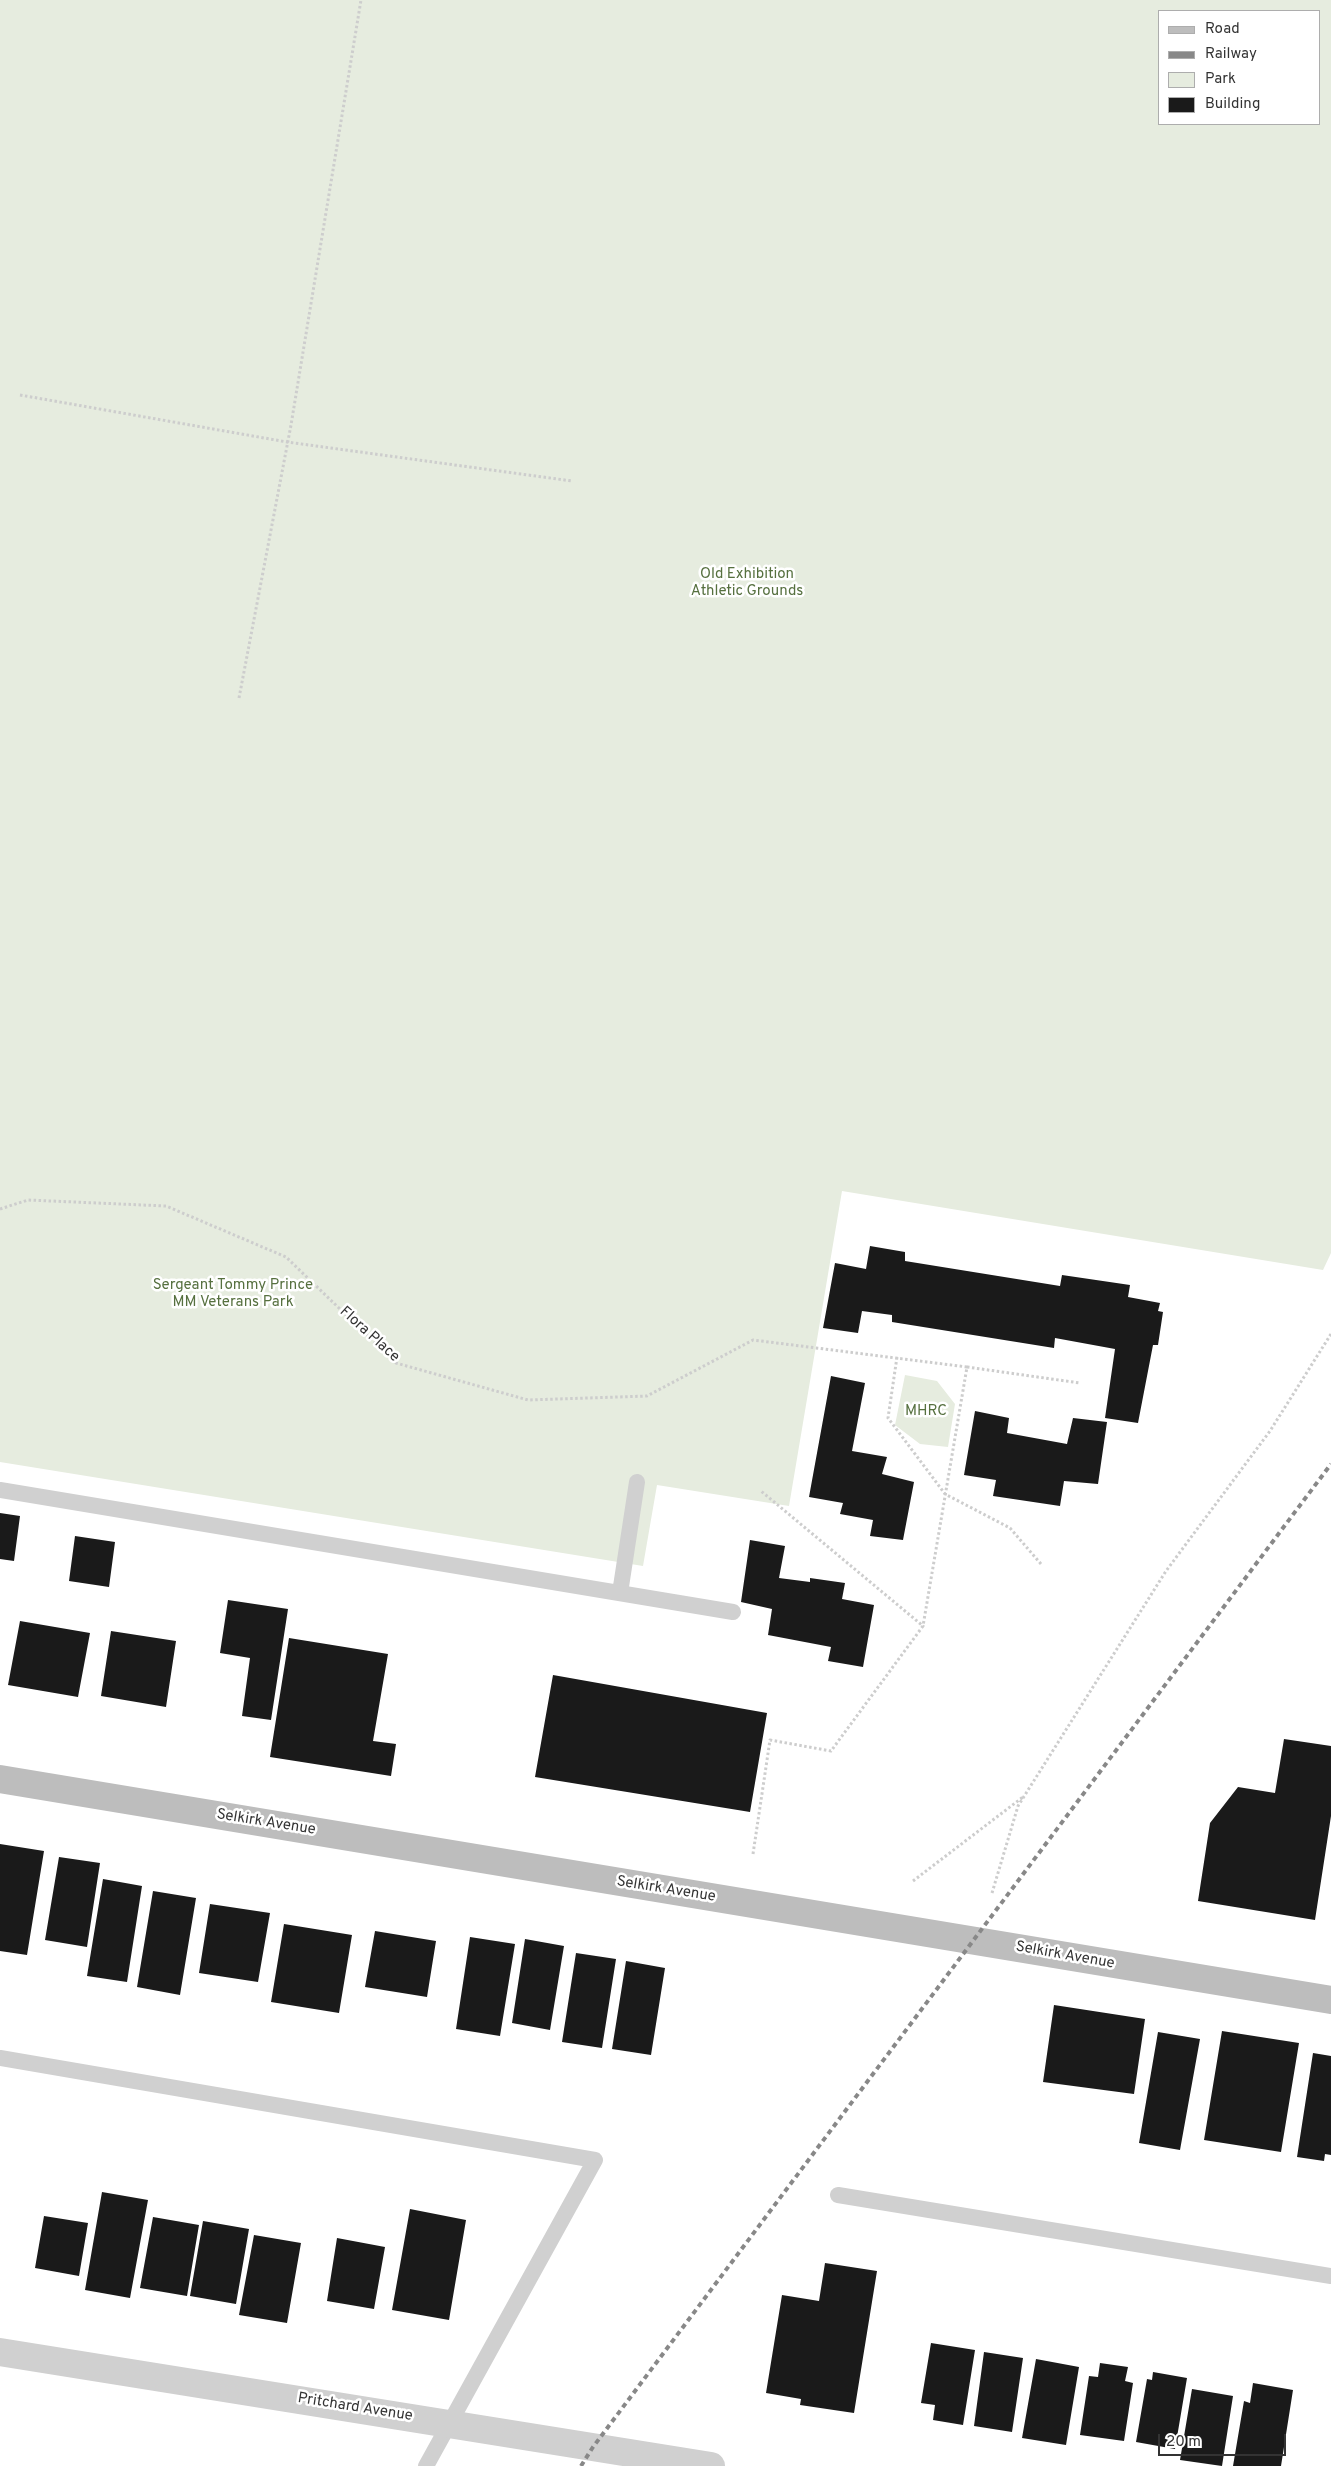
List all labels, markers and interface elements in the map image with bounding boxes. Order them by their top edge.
legend [1158,10,1321,125]
text: Road [1205,20,1240,39]
text: Railway [1205,45,1257,64]
text: Park [1205,70,1236,89]
text: Building [1205,95,1260,114]
park label: Old Exhibition Athletic Grounds [691,566,803,601]
park label: Sergeant Tommy Prince MM Veterans Park [153,1277,313,1312]
street label: Flora Place [335,1303,403,1367]
park label: MHRC [905,1403,947,1421]
street label: Selkirk Avenue [215,1806,317,1840]
street label: Selkirk Avenue [615,1873,717,1907]
street label: Selkirk Avenue [1014,1938,1116,1974]
street label: Pritchard Avenue [296,2390,414,2426]
scale bar [1161,2424,1288,2456]
text: 20 m [1166,2433,1201,2452]

